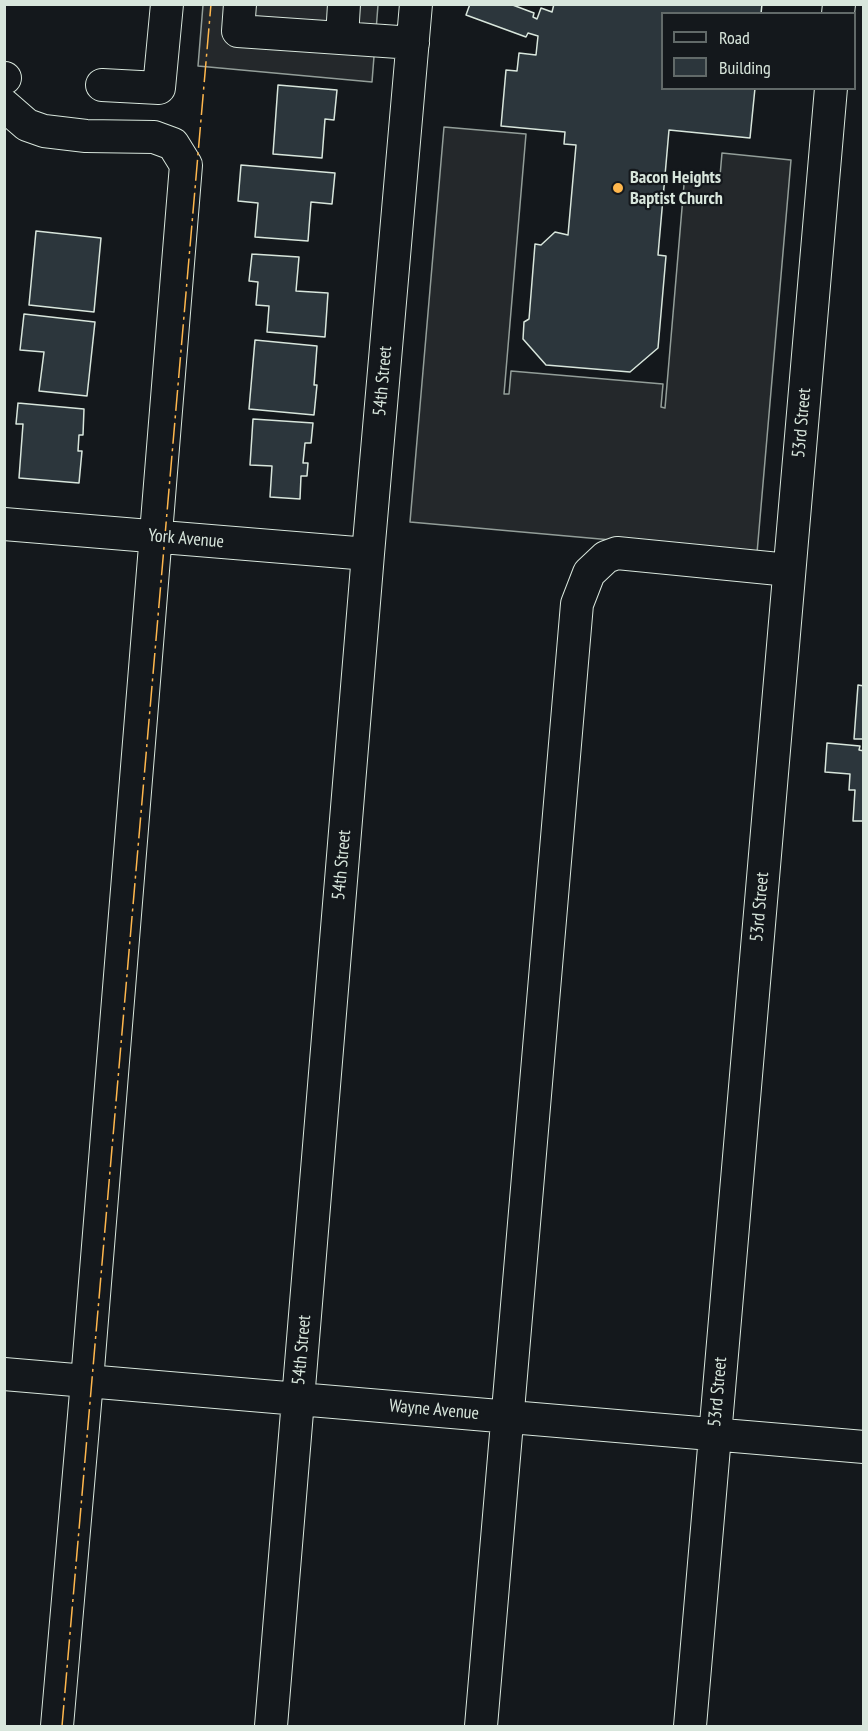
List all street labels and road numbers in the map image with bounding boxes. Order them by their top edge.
street label: 54th Street [369,345,397,417]
street label: 53rd Street [788,387,816,459]
street label: York Avenue [147,525,225,553]
street label: 54th Street [328,829,356,901]
street label: 53rd Street [746,871,774,943]
street label: 54th Street [288,1314,316,1386]
street label: 53rd Street [704,1356,732,1428]
street label: Wayne Avenue [388,1395,480,1425]

